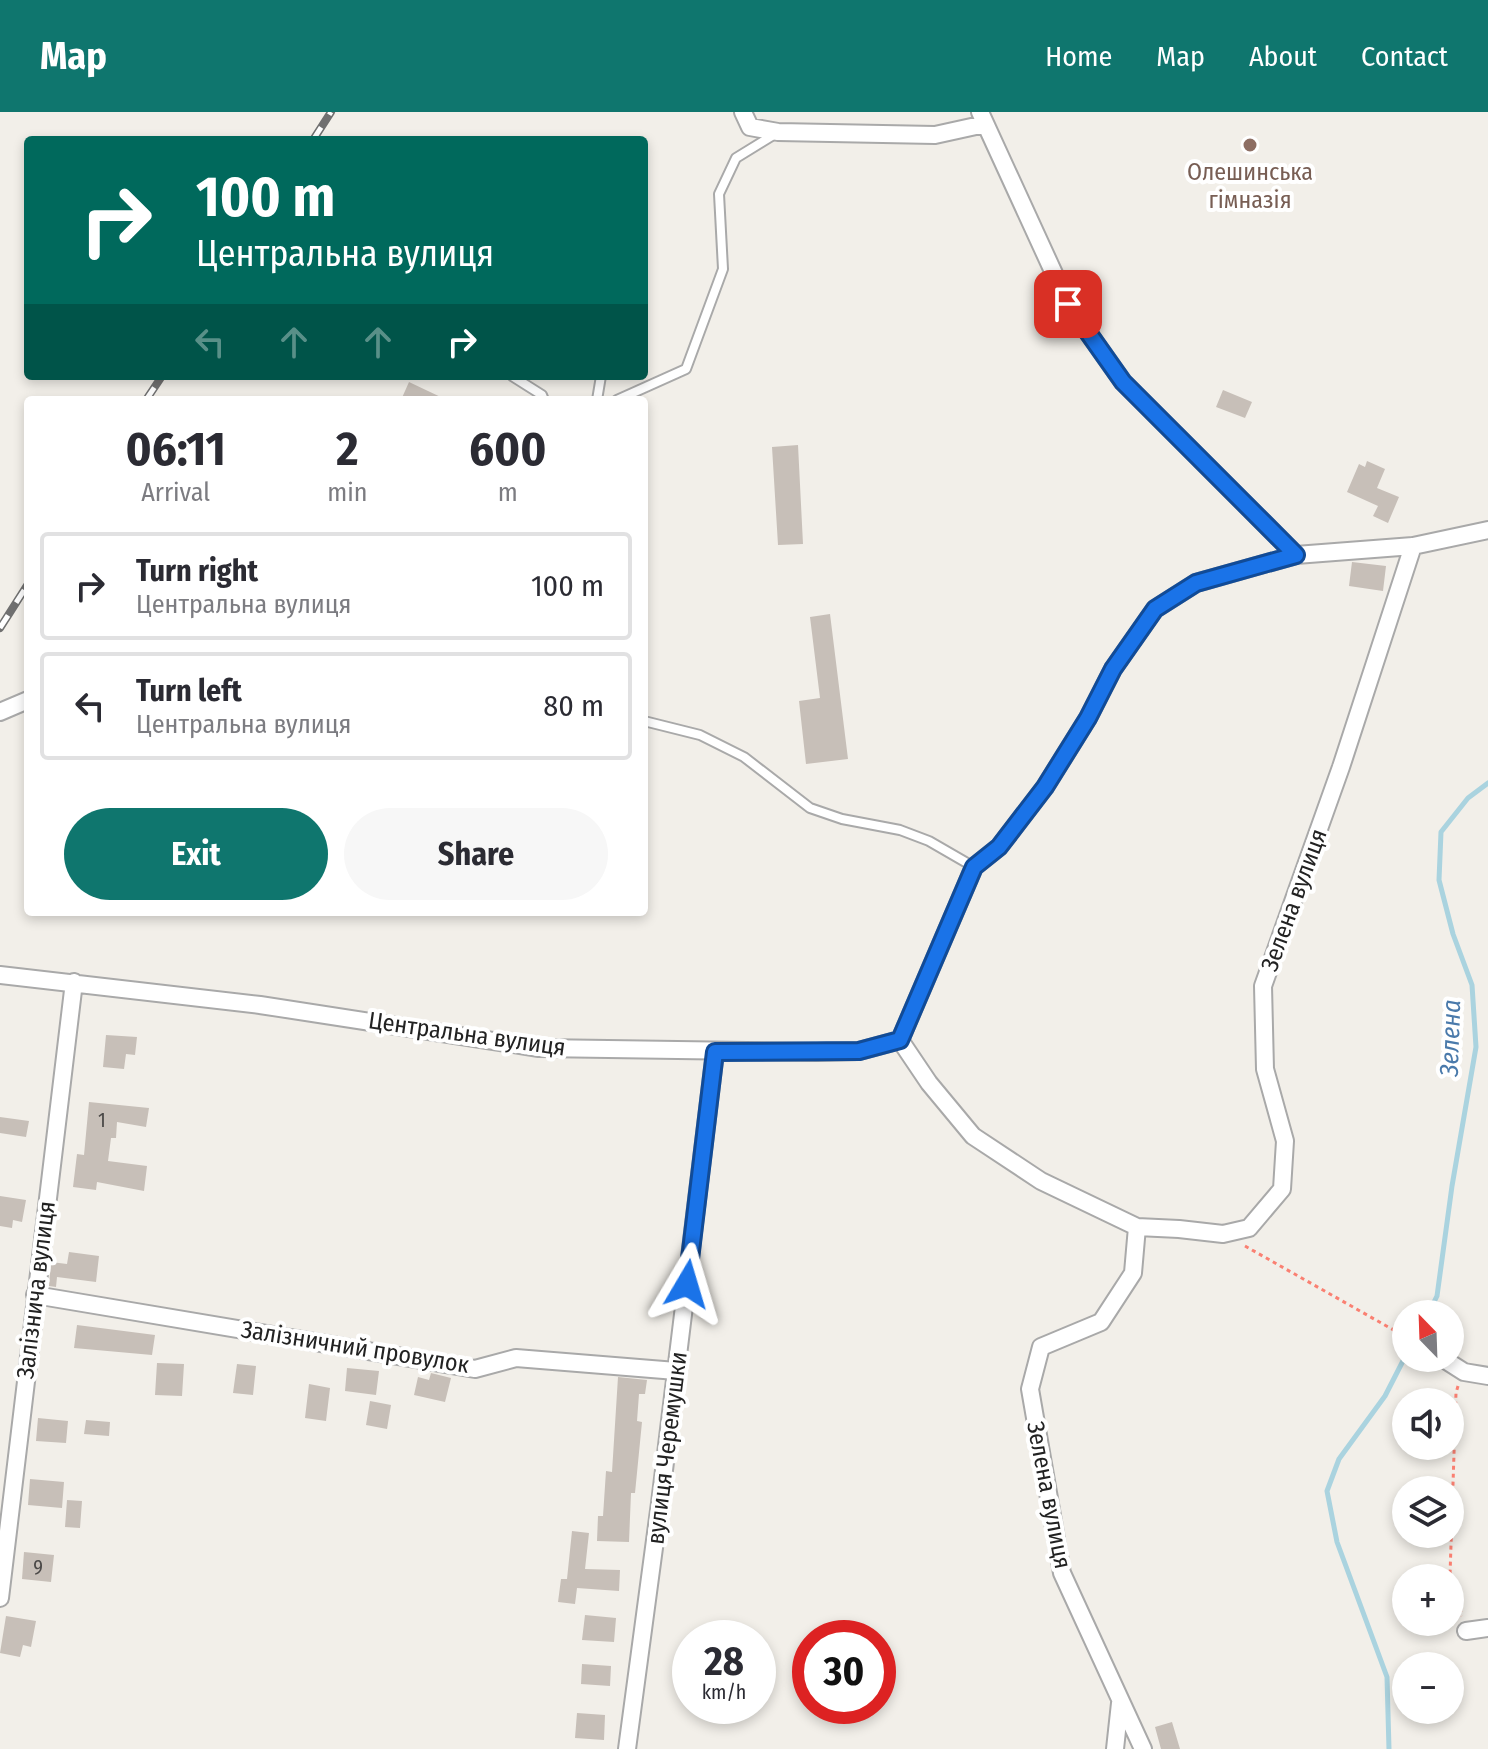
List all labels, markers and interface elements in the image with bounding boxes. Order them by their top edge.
text: Map [40,33,107,79]
text: Home [1045,40,1112,73]
text: Map [1156,40,1205,73]
text: About [1249,40,1317,73]
text: Contact [1361,40,1448,73]
marker: Олешинська гімназія [1241,136,1259,154]
place label: Олешинська гімназія [1187,158,1313,214]
text: 100 m [196,164,335,231]
icon: right [64,168,168,272]
text: Центральна вулиця [196,232,494,276]
pin [1034,270,1102,338]
icon: arrive [1046,282,1090,326]
icon: left [188,320,232,364]
icon: ahead [272,320,316,364]
icon: ahead [356,320,400,364]
icon: right [440,320,484,364]
text: 06:11 [125,420,226,478]
text: 2 [336,420,359,478]
text: 600 [469,420,547,478]
text: Arrival [141,477,210,508]
text: min [327,477,368,508]
text: m [498,477,518,508]
text: Turn right [136,553,258,589]
icon: right [68,564,112,608]
text: 100 m [531,568,604,604]
text: Центральна вулиця [136,589,351,620]
text: Turn left [136,673,242,709]
icon: left [68,684,112,728]
text: 80 m [543,688,604,724]
text: Центральна вулиця [136,709,351,740]
button: Exit [64,808,328,900]
button: Share [344,808,608,900]
street label: Зелена вулиця [1255,825,1333,975]
water label: Зелена [1434,999,1467,1078]
street label: Центральна вулиця [367,1006,567,1062]
house number: 1 [98,1108,106,1132]
street label: Залізнича вулиця [11,1199,61,1381]
position arrow [645,1242,729,1326]
north arrow [1392,1300,1464,1372]
map controls [1392,1300,1464,1724]
street label: Залізничний провулок [239,1315,472,1379]
street label: вулиця Черемушки [641,1350,693,1546]
button: sound [1392,1388,1464,1460]
street label: Зелена вулиця [1021,1419,1077,1571]
button: layers [1392,1476,1464,1548]
house number: 9 [33,1555,43,1579]
button: + [1392,1564,1464,1636]
speed limit sign: 30 [792,1620,896,1724]
text: 28 [704,1638,744,1686]
button: − [1392,1652,1464,1724]
text: km/h [702,1680,746,1704]

